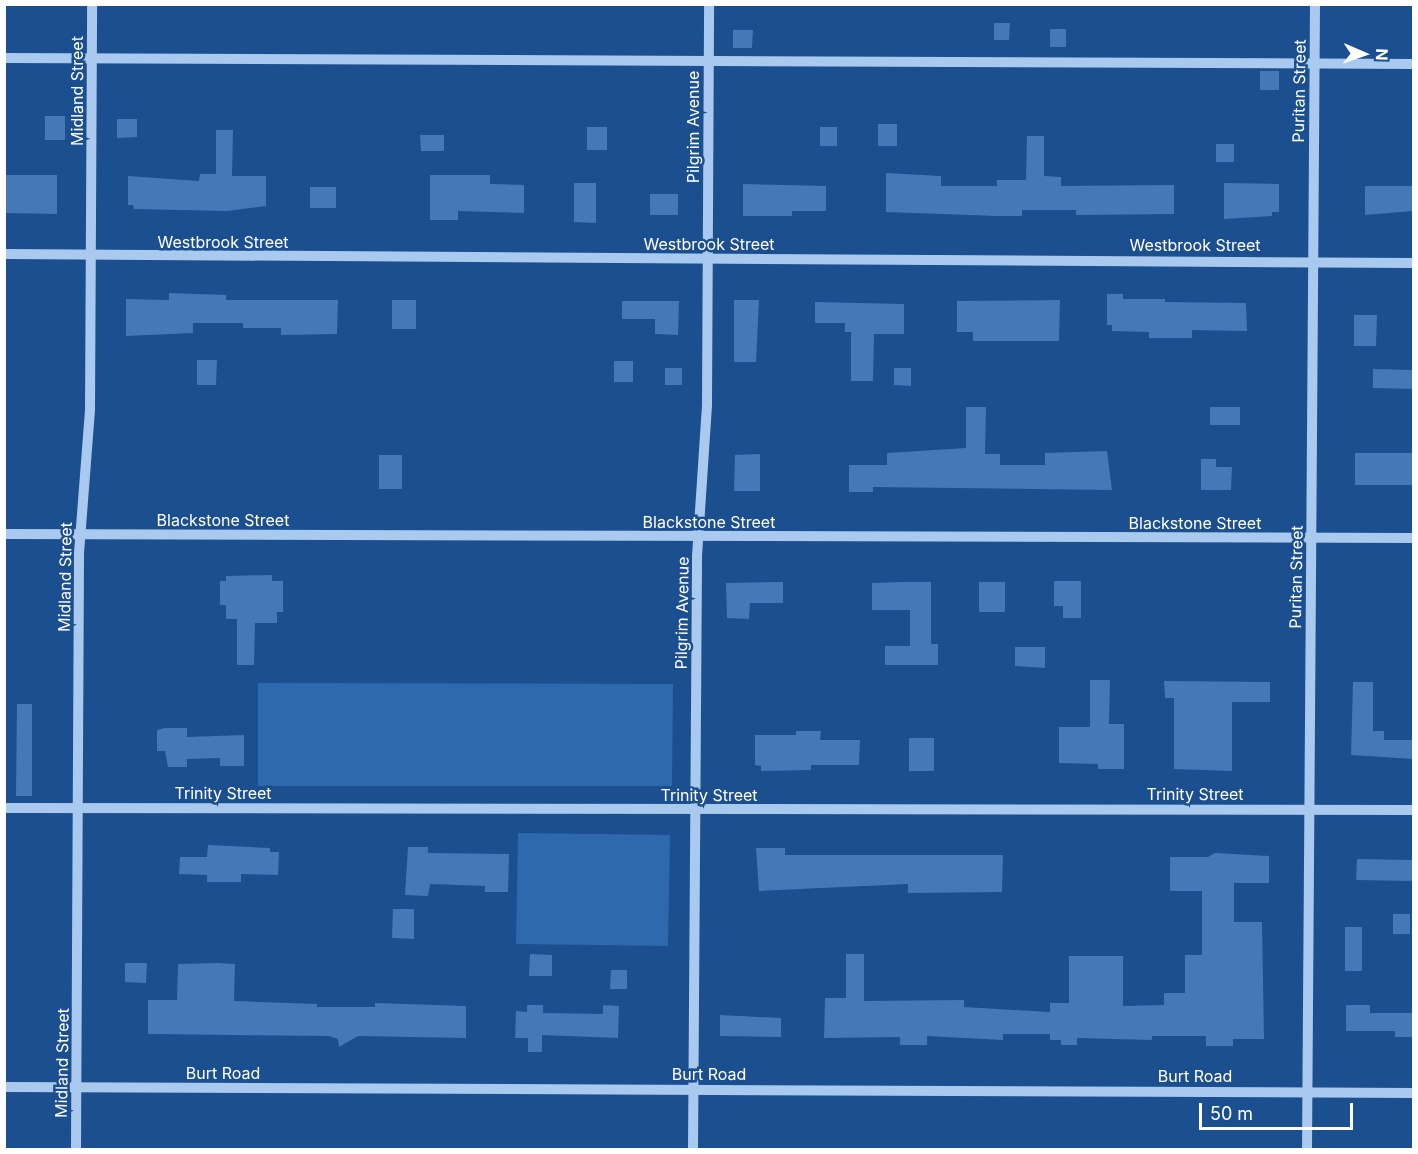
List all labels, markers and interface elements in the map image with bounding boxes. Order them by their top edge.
north arrow [1334,24,1394,84]
street label: Midland Street [67,36,87,146]
street label: Puritan Street [1289,39,1309,143]
text: N [1372,48,1392,61]
street label: Pilgrim Avenue [683,71,703,183]
street label: Westbrook Street [157,232,289,252]
street label: Westbrook Street [643,234,775,254]
street label: Westbrook Street [1129,235,1261,255]
street label: Blackstone Street [157,510,289,530]
street label: Blackstone Street [643,512,775,532]
street label: Blackstone Street [1129,513,1261,533]
street label: Midland Street [54,522,76,632]
street label: Puritan Street [1286,525,1306,629]
street label: Pilgrim Avenue [671,557,693,669]
street label: Trinity Street [174,783,272,803]
street label: Trinity Street [1146,784,1244,804]
street label: Trinity Street [660,785,758,805]
street label: Midland Street [51,1008,73,1118]
street label: Burt Road [186,1063,260,1083]
street label: Burt Road [672,1064,746,1084]
street label: Burt Road [1158,1066,1232,1086]
scale bar [1202,1091,1356,1129]
text: 50 m [1210,1103,1253,1124]

